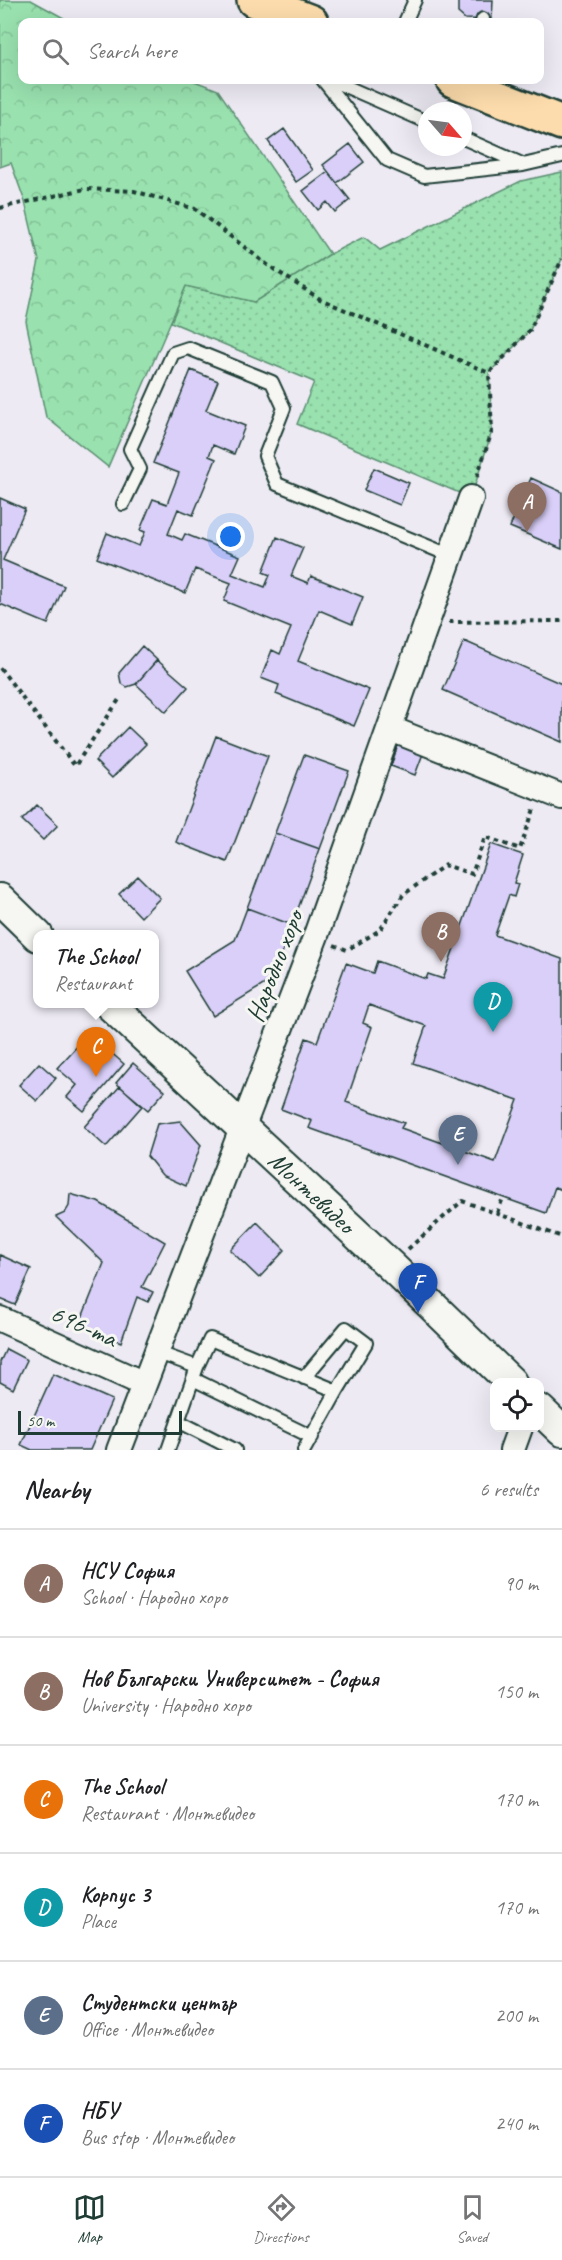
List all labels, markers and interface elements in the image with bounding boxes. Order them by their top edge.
search box [18,18,544,84]
icon: search [39,35,72,68]
text: Search here [87,37,177,65]
north arrow [418,102,472,156]
pin: A [508,482,546,532]
your location [216,522,245,551]
street label: Народно хоро [238,903,312,1027]
pin: B [422,912,460,962]
popup [33,930,159,1008]
text: The School [55,943,137,971]
text: Restaurant [55,971,132,996]
pin: D [474,982,512,1032]
pin: C [76,1028,116,1077]
pin: E [438,1116,478,1165]
street label: Монтевидео [261,1144,364,1243]
pin: F [398,1264,438,1313]
street label: 696-та [46,1296,123,1355]
map controls [490,1378,544,1432]
button: locate [490,1378,544,1432]
scale bar [18,1408,182,1436]
text: 50 m [27,1411,54,1431]
text: Nearby [24,1473,89,1506]
text: 6 results [479,1477,538,1502]
text: НСУ София [81,1557,174,1585]
text: A [38,1571,49,1596]
text: 90 m [504,1571,538,1596]
text: School · Народно хоро [81,1585,227,1610]
text: Нов Български Университет - София [81,1665,379,1693]
text: B [38,1679,49,1704]
text: 150 m [495,1679,538,1704]
text: University · Народно хоро [81,1693,251,1718]
text: The School [81,1773,163,1801]
text: C [39,1787,48,1812]
text: 170 m [495,1787,538,1812]
text: Restaurant · Монтевидео [81,1801,254,1826]
text: Корпус 3 [81,1881,150,1909]
text: D [38,1895,49,1920]
text: 170 m [495,1895,538,1920]
text: Place [81,1909,116,1934]
text: Студентски център [81,1989,236,2017]
text: E [38,2003,49,2028]
text: 200 m [495,2003,538,2028]
text: Office · Монтевидео [81,2017,213,2042]
text: НБУ [81,2097,119,2125]
text: F [39,2111,48,2136]
text: 240 m [495,2111,538,2136]
text: Bus stop · Монтевидео [81,2125,234,2150]
tab: Map [73,2191,106,2247]
tab: Directions [253,2191,309,2247]
tab: Saved [456,2191,489,2247]

